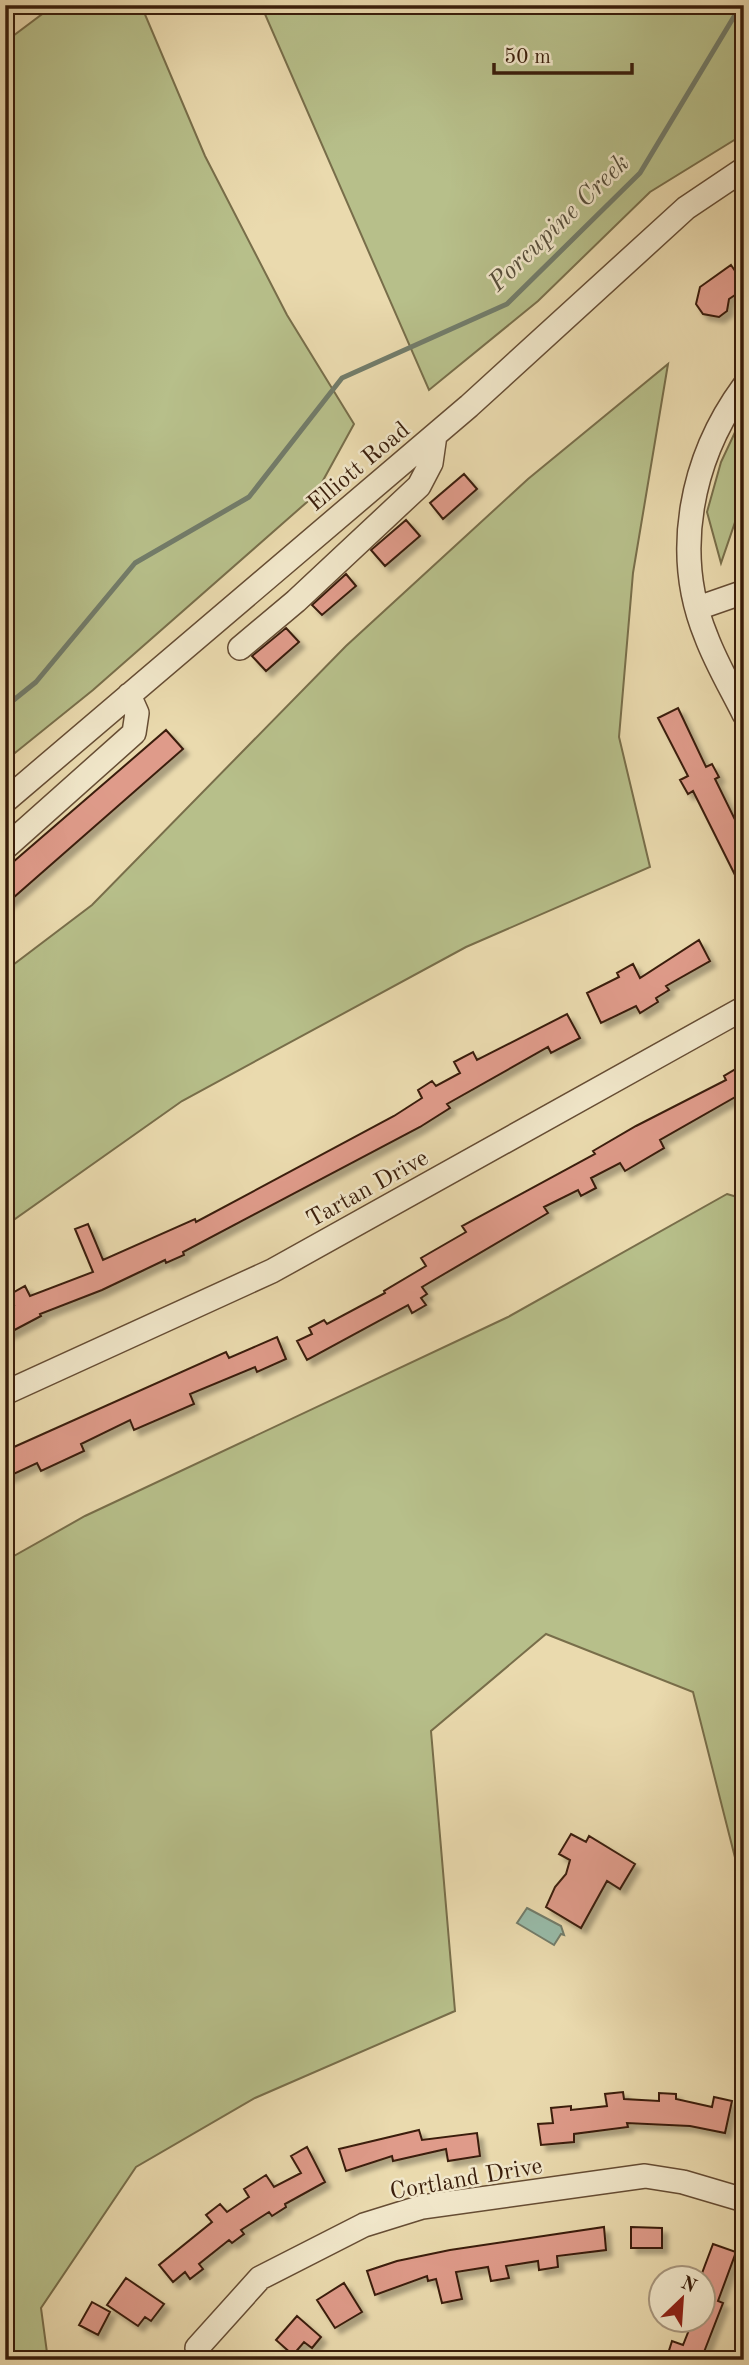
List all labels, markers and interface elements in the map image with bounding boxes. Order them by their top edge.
scale bar [494,32,632,76]
text: 50 m [504,47,551,68]
water label: Porcupine Creek [483,150,635,297]
street label: Elliott Road [304,418,415,517]
street label: Tartan Drive [303,1146,433,1233]
street label: Cortland Drive [388,2155,544,2205]
north arrow [648,2264,718,2334]
text: N [678,2274,699,2298]

